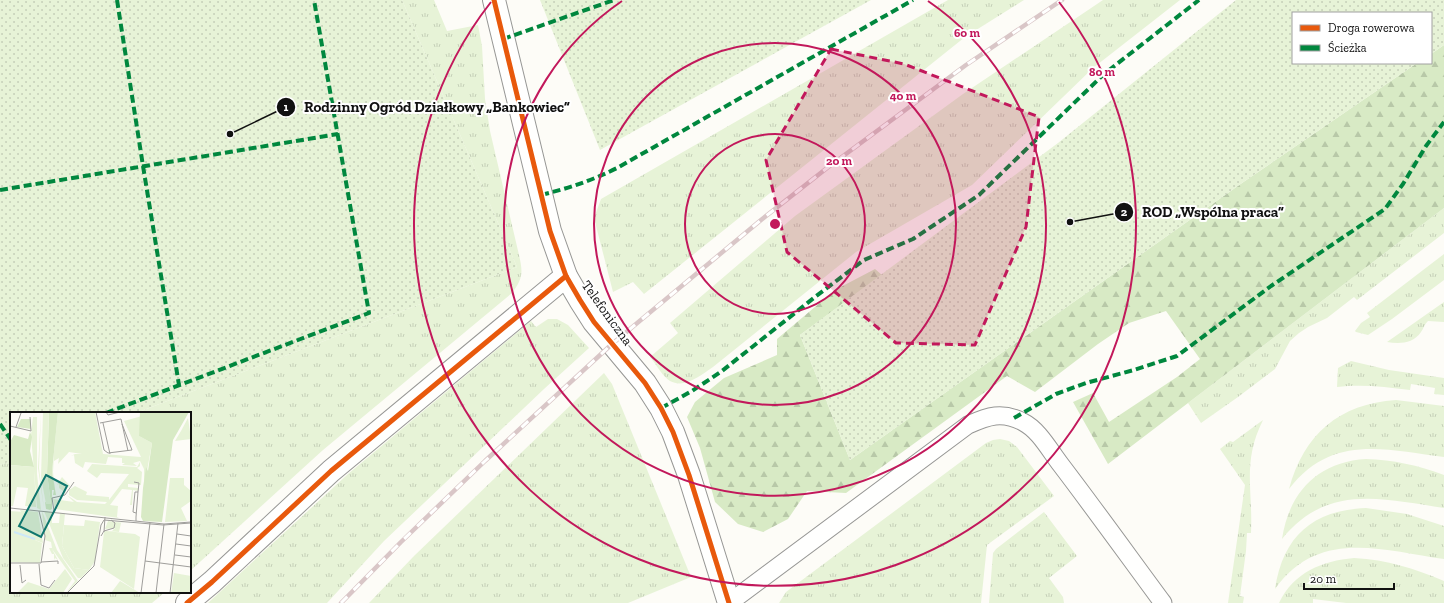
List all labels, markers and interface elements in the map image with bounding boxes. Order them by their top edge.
legend [1292,12,1432,64]
text: Droga rowerowa [1328,21,1415,35]
text: 60 m [954,26,981,40]
text: Ścieżka [1328,40,1367,55]
text: 80 m [1089,65,1116,79]
text: 40 m [890,89,917,103]
callout: Rodzinny Ogród Działkowy „Bankowiec” [276,93,579,120]
text: Rodzinny Ogród Działkowy „Bankowiec” [304,98,570,116]
text: 1 [284,100,289,114]
text: 20 m [826,154,853,168]
callout: ROD „Wspólna praca” [1114,199,1292,226]
text: ROD „Wspólna praca” [1142,203,1284,221]
text: 2 [1121,205,1128,219]
centre of rings [768,217,782,231]
street label: Telefoniczna [578,277,636,349]
inset map [10,412,191,593]
scale bar [1304,565,1394,591]
text: 20 m [1310,572,1337,586]

